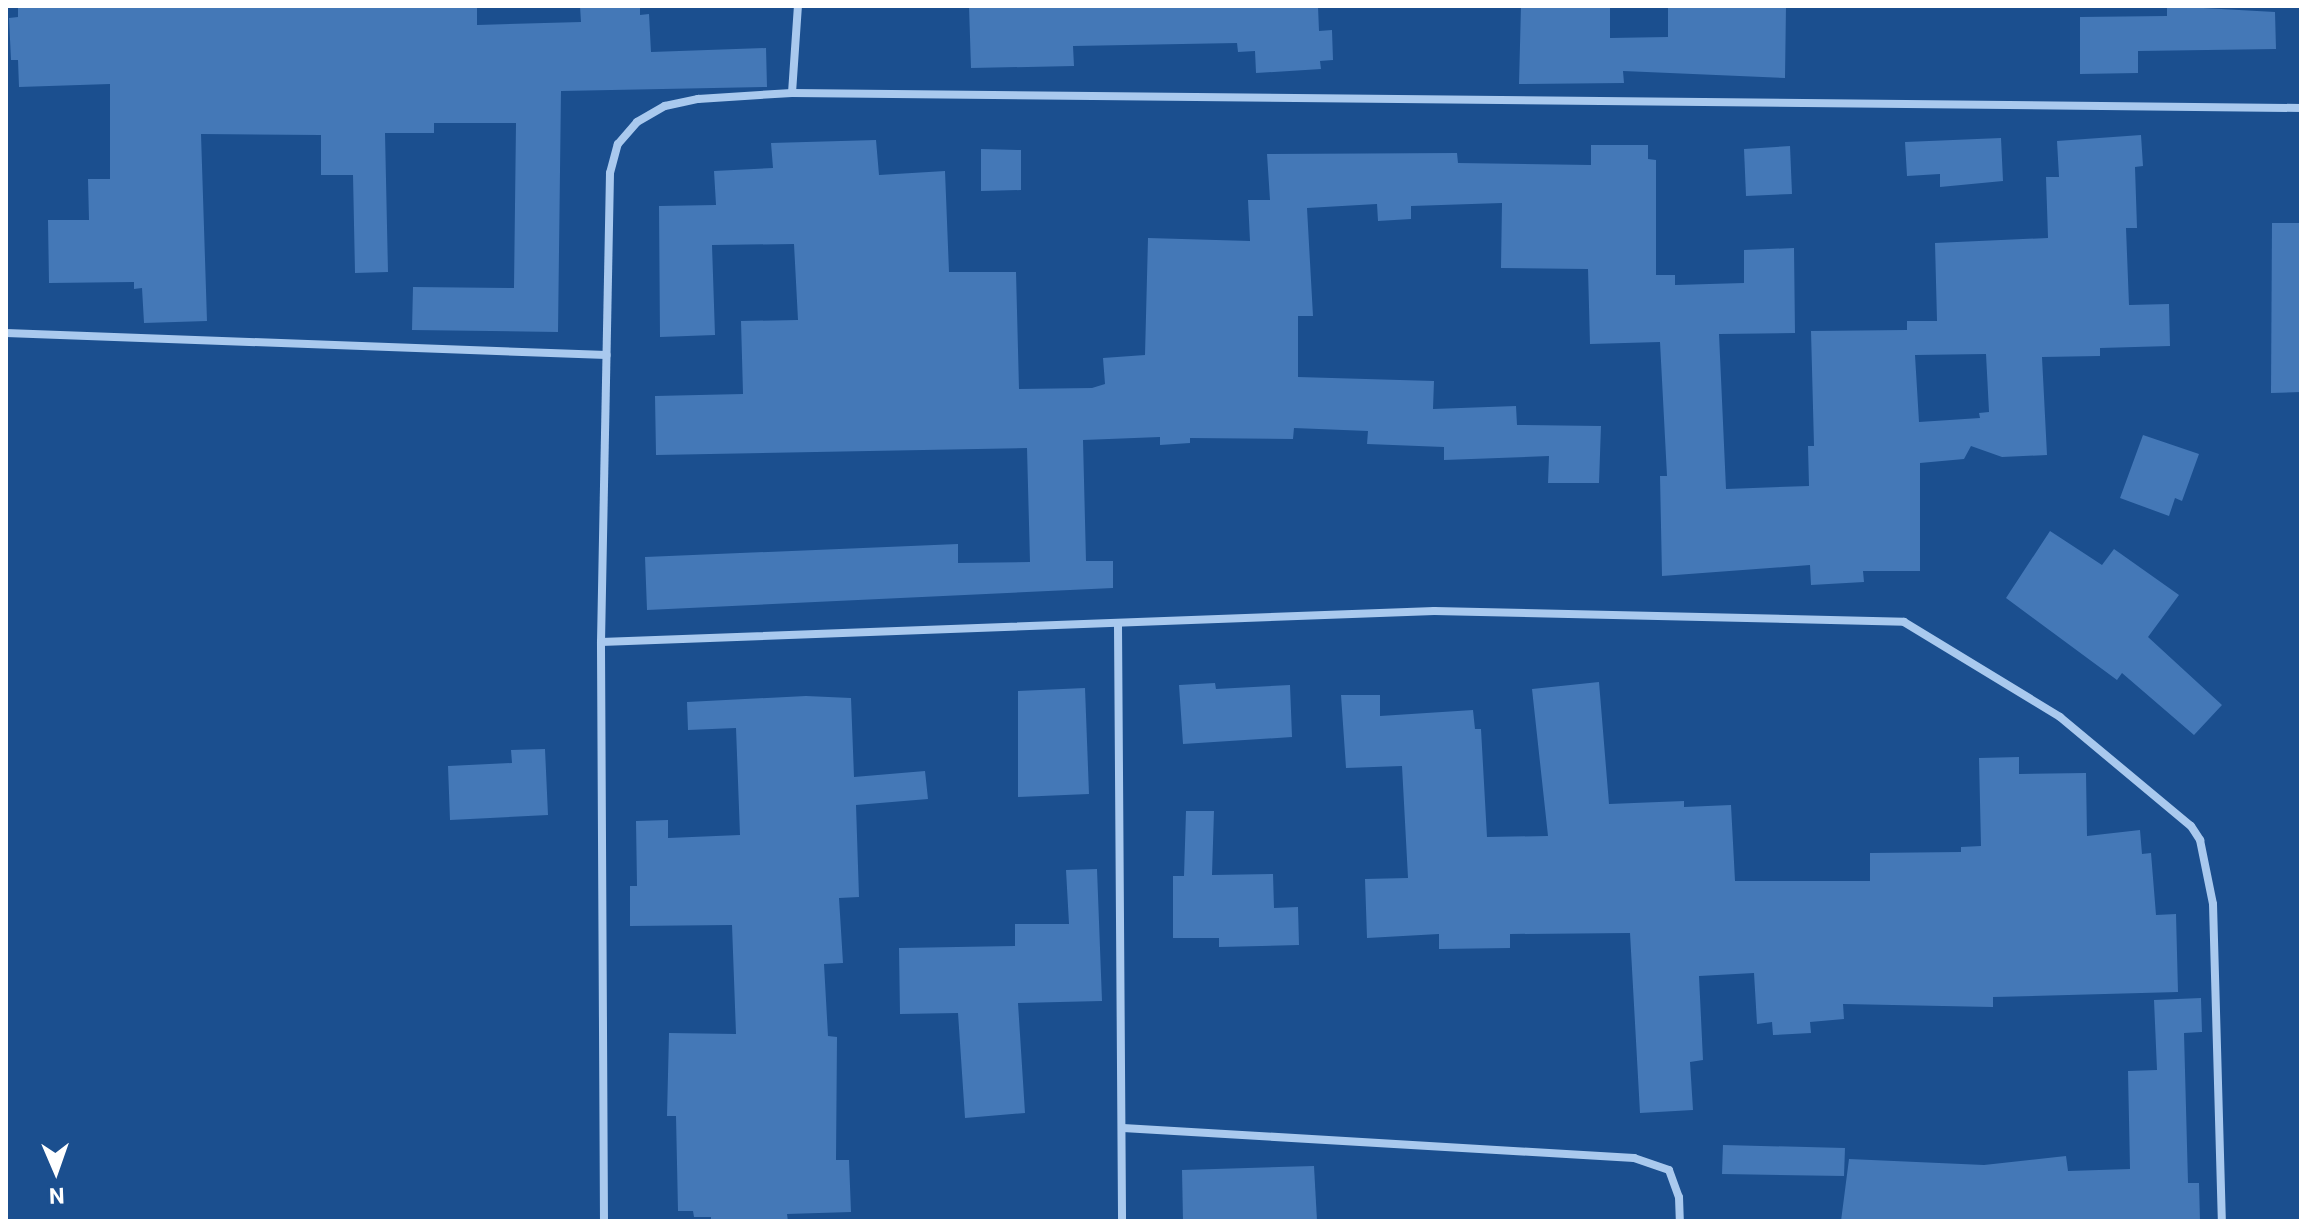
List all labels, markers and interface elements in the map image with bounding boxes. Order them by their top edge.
north arrow [16,1131,96,1211]
text: N [49,1183,65,1208]

